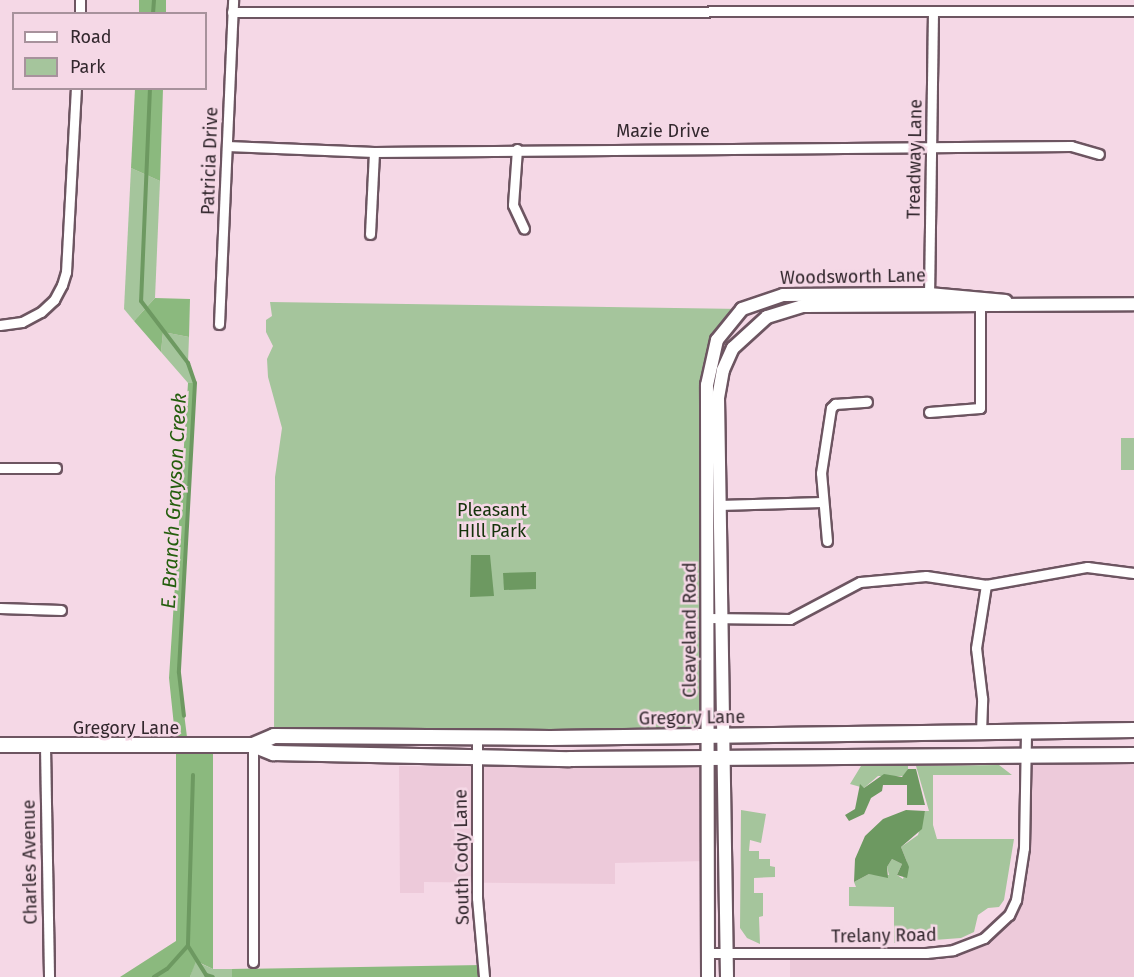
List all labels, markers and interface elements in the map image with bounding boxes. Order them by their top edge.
legend [12,12,207,90]
text: Road [70,26,112,48]
text: Park [70,56,105,78]
street label: Treadway Lane [903,99,927,219]
street label: Patricia Drive [197,107,223,215]
street label: Mazie Drive [616,120,710,142]
street label: Woodsworth Lane [780,265,926,289]
water label: E. Branch Grayson Creek [156,392,192,610]
park label: Pleasant HIll Park [457,500,527,542]
street label: Cleaveland Road [679,562,701,698]
street label: Gregory Lane [638,706,746,730]
street label: Gregory Lane [73,717,179,739]
street label: South Cody Lane [450,789,474,925]
street label: Charles Avenue [18,799,42,925]
street label: Trelany Road [831,924,937,948]

